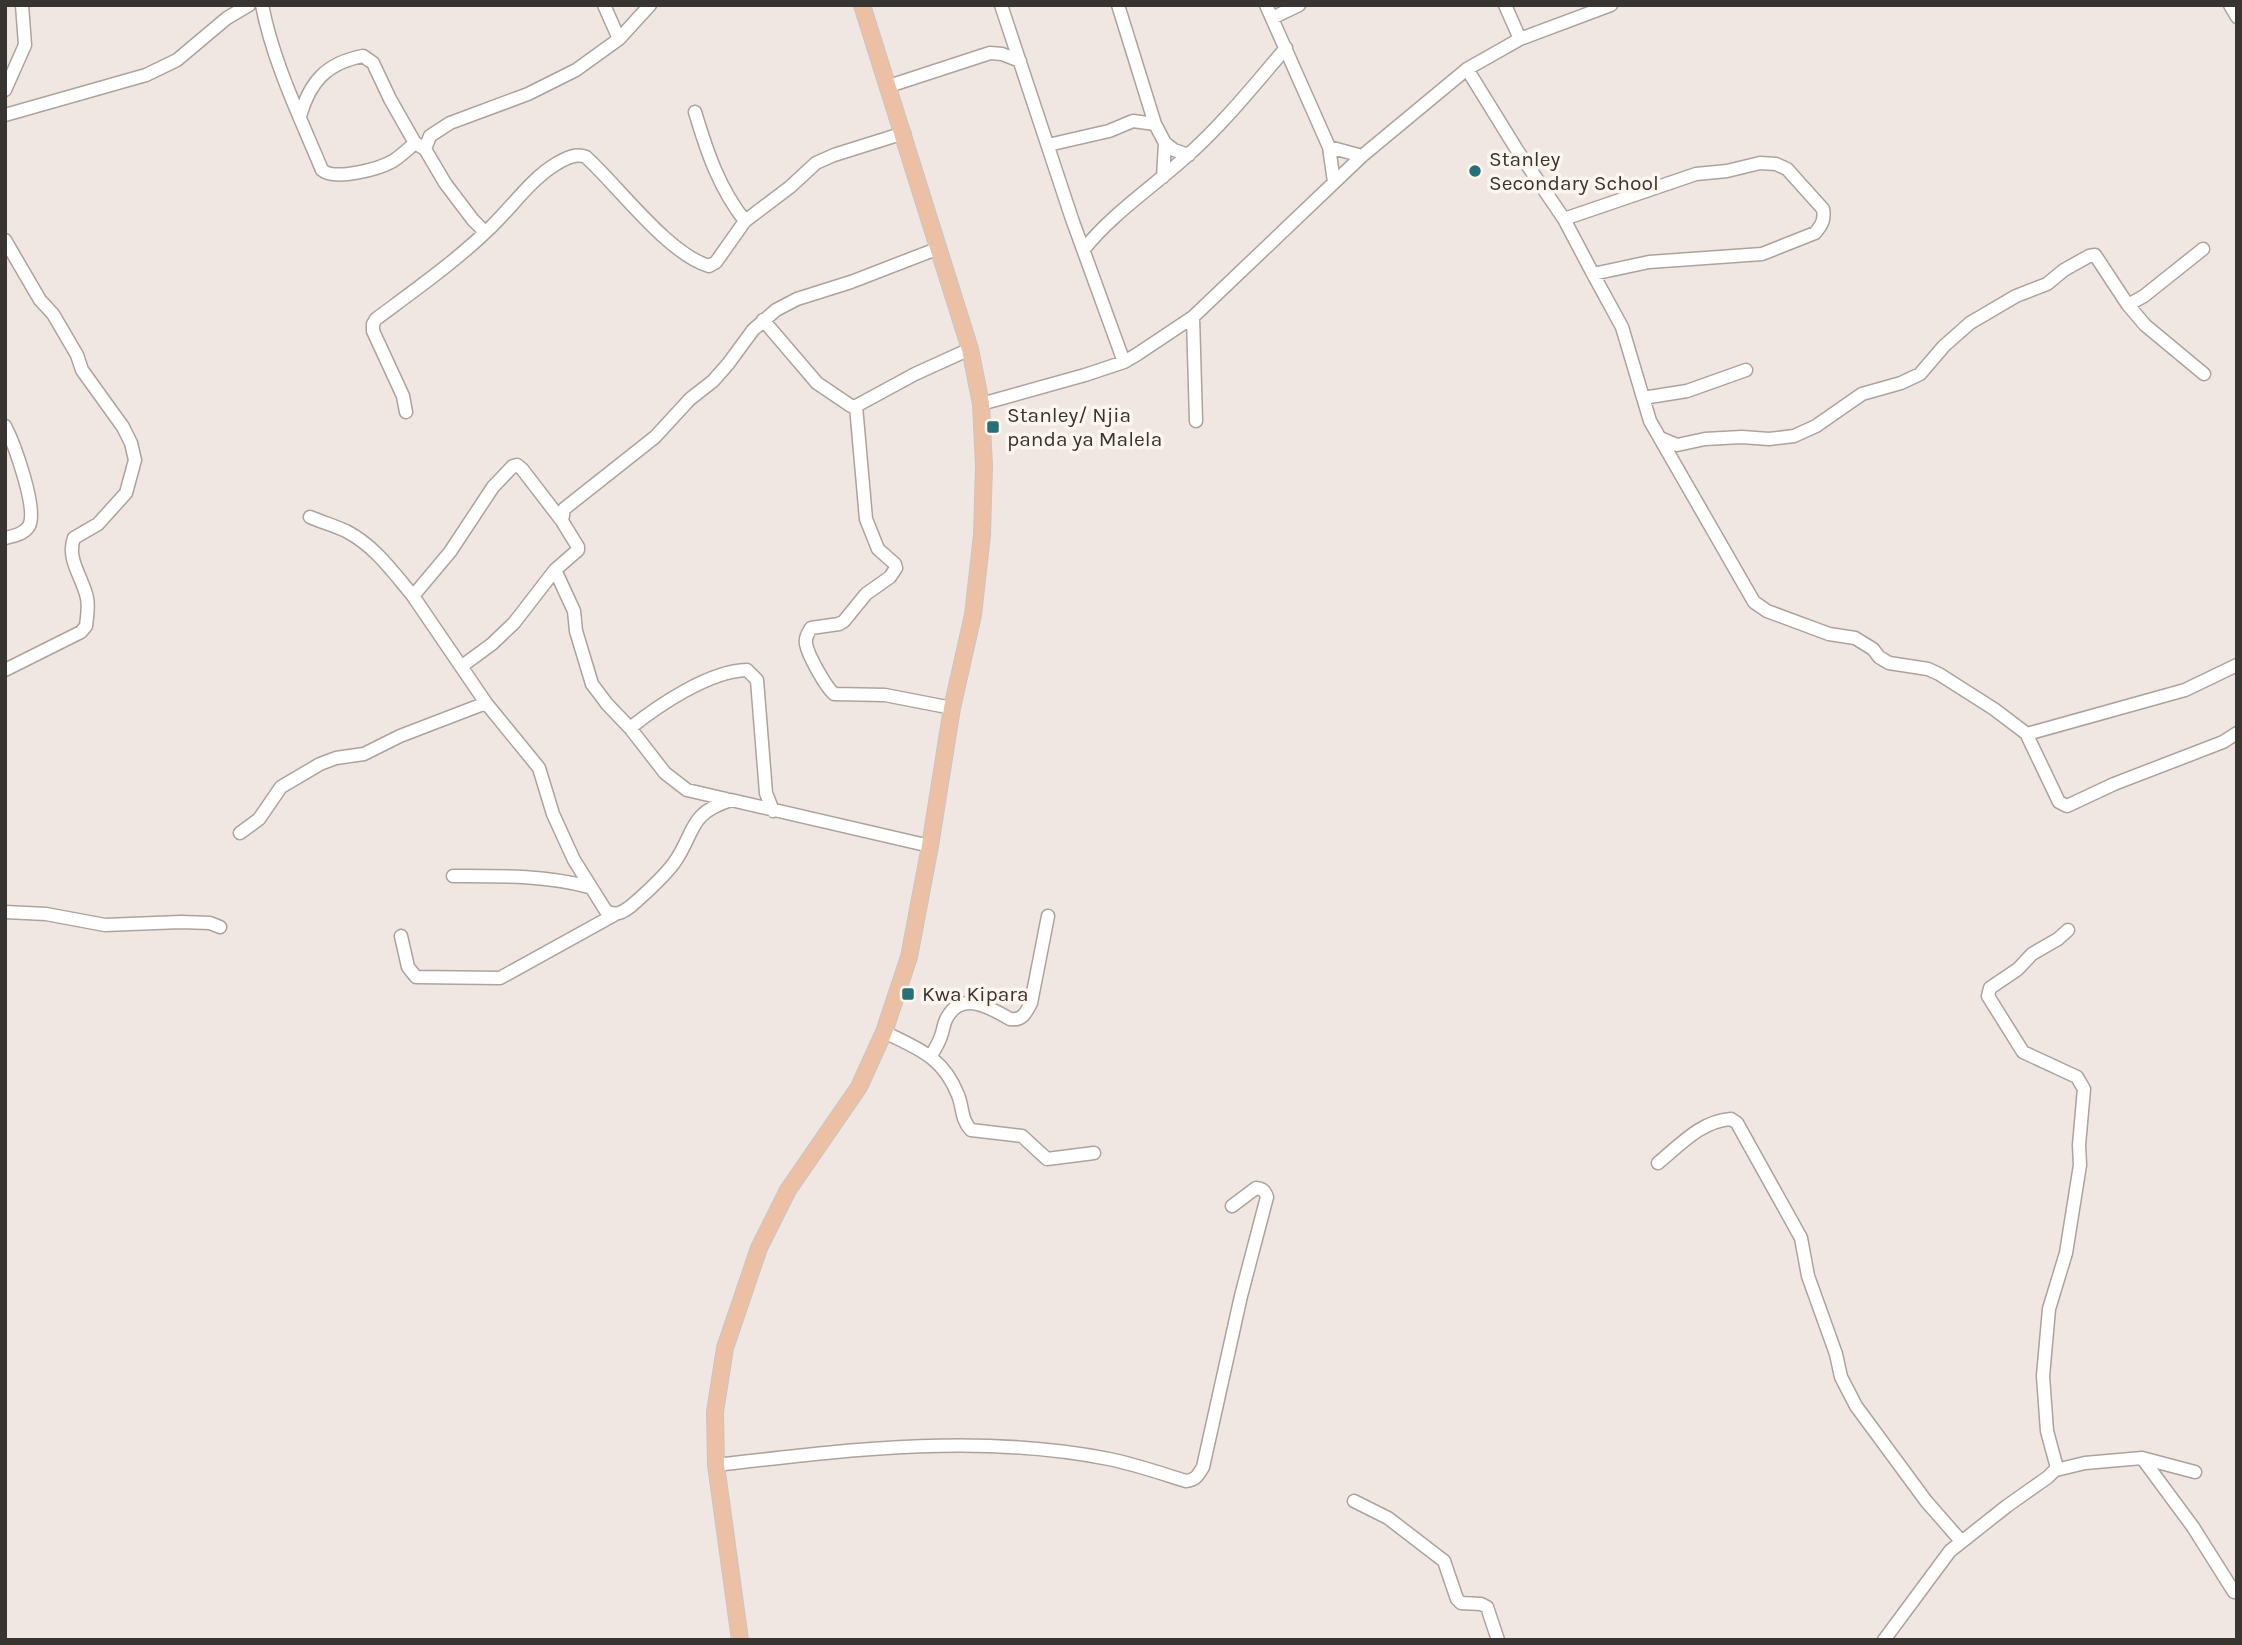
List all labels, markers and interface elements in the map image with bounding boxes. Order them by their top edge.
place label: Stanley Secondary School [1489,147,1659,195]
marker: Stanley Secondary School [1467,163,1483,179]
place label: Stanley/ Njia panda ya Malela [1007,403,1162,451]
marker: Stanley/ Njia panda ya Malela [985,419,1001,435]
place label: Kwa Kipara [922,982,1029,1006]
marker: Kwa Kipara [900,986,916,1002]

